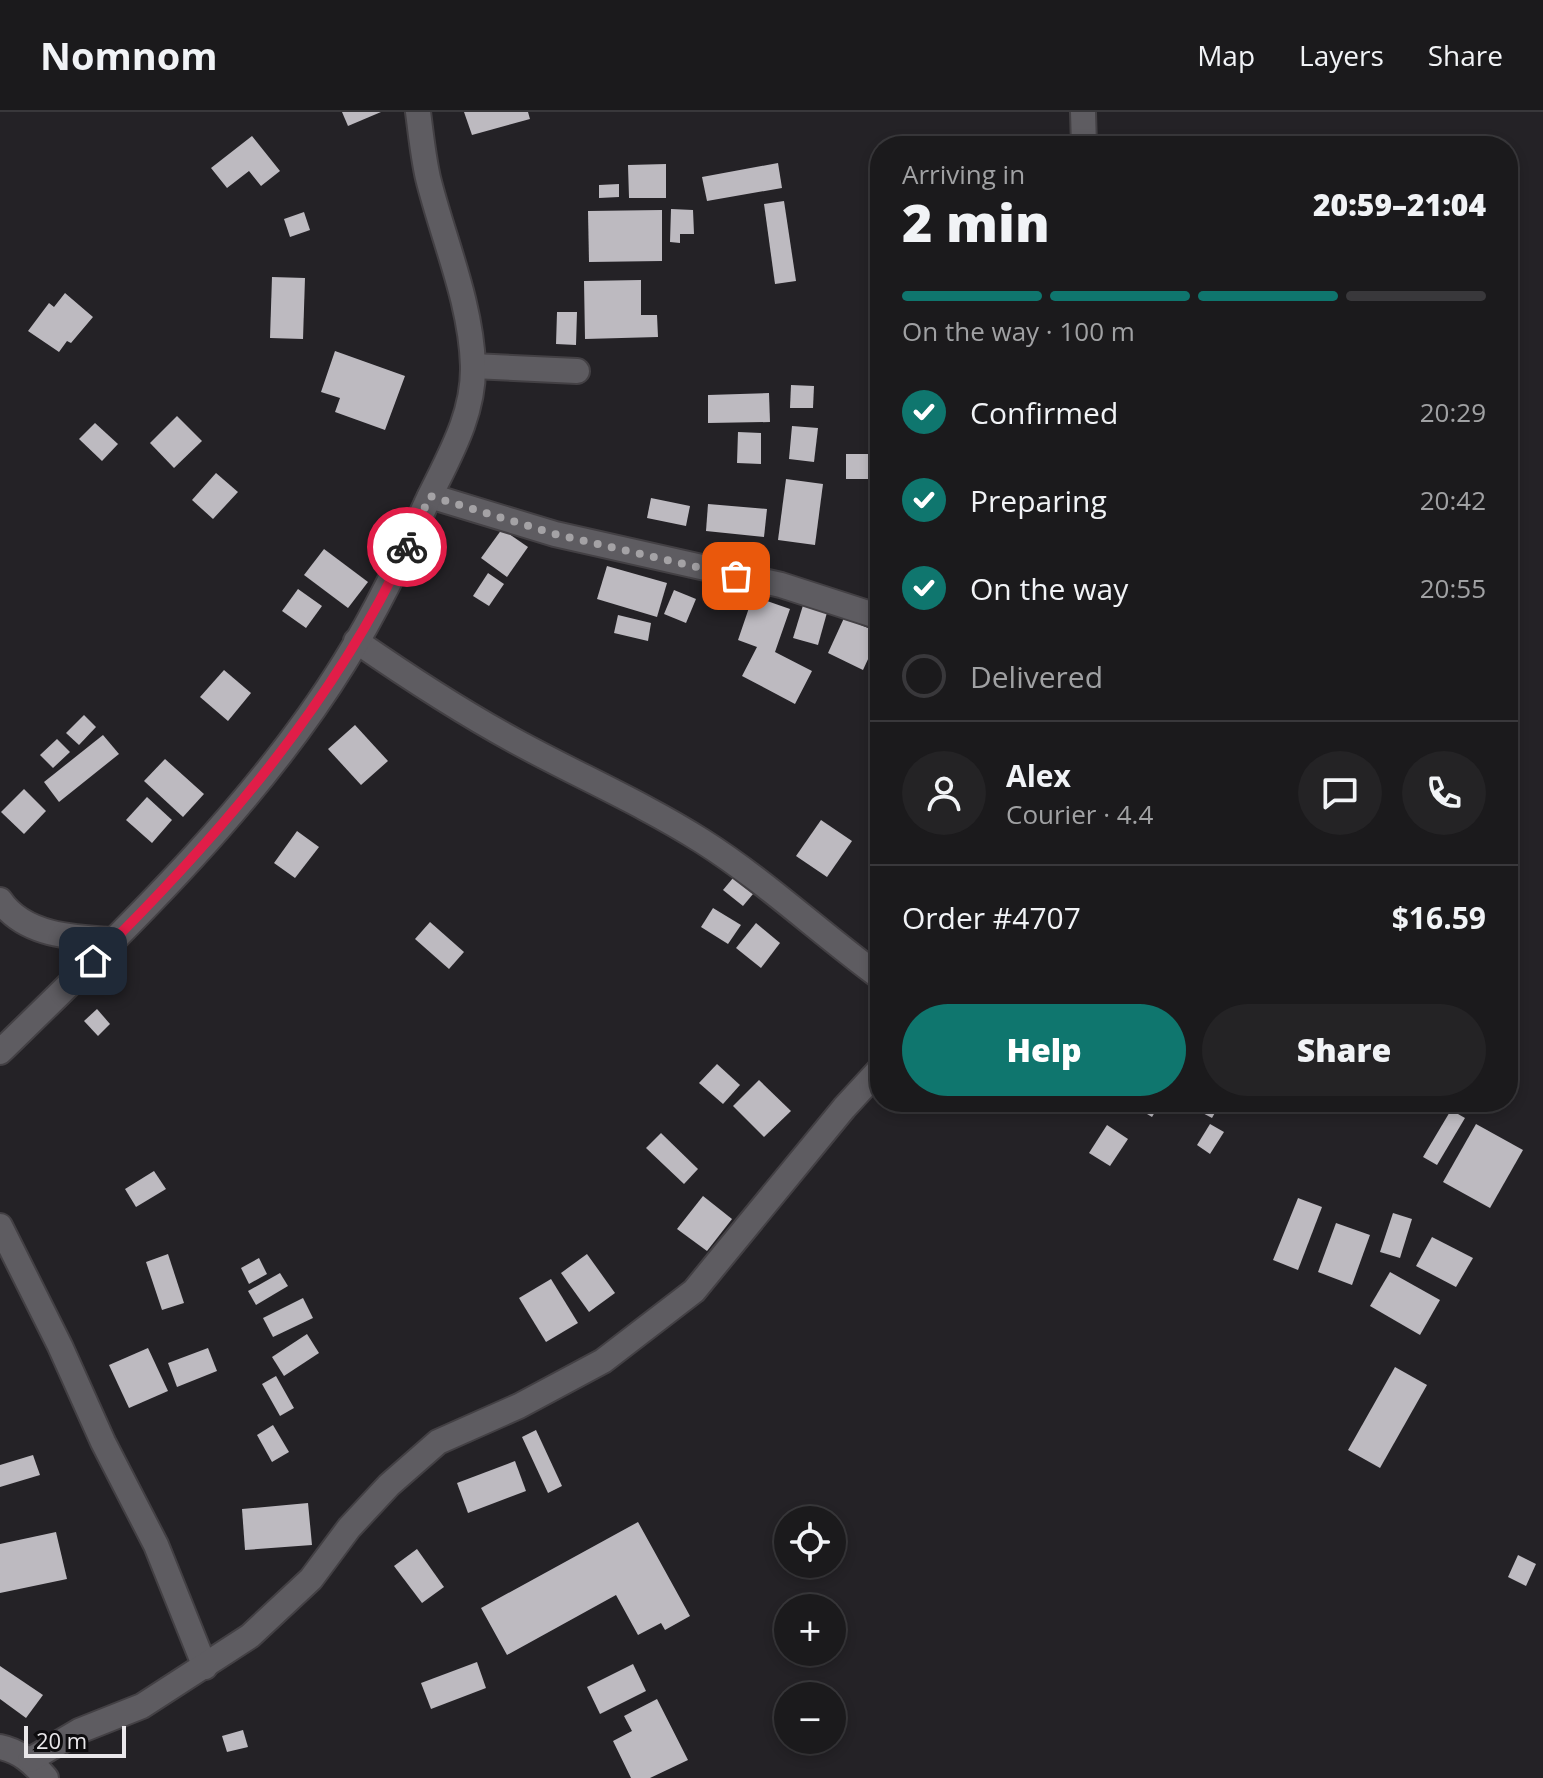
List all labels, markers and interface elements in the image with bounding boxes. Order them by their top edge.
text: Nomnom [40,29,218,81]
text: Map [1197,36,1255,74]
text: Layers [1299,36,1384,74]
text: Share [1428,36,1503,74]
text: Arriving in [902,156,1025,192]
text: 20:59–21:04 [1313,184,1486,225]
text: 2 min [902,186,1050,257]
text: On the way · 100 m [902,313,1135,349]
icon: check [902,390,946,434]
text: Confirmed [970,392,1118,433]
text: 20:29 [1420,394,1486,430]
icon: check [902,478,946,522]
text: Preparing [970,480,1107,521]
text: 20:42 [1420,482,1486,518]
courier [367,507,447,587]
icon: bike [385,525,429,569]
pin [702,542,770,610]
icon: bag [714,554,758,598]
icon: check [902,566,946,610]
text: On the way [970,568,1128,609]
text: 20:55 [1420,570,1486,606]
text: Delivered [970,656,1103,697]
button: person [902,751,986,835]
button: chat [1298,751,1382,835]
button: phone [1402,751,1486,835]
text: Alex [1006,755,1071,796]
text: Courier · 4.4 [1006,796,1153,832]
text: Order #4707 [902,897,1081,938]
text: $16.59 [1392,897,1486,938]
pin [59,927,127,995]
icon: home [71,939,115,983]
button: Help [902,1004,1186,1096]
button: Share [1202,1004,1486,1096]
map controls [774,1506,846,1754]
button: locate [774,1506,846,1578]
button: + [774,1594,846,1666]
button: − [774,1682,846,1754]
scale bar [24,1722,126,1758]
text: 20 m [36,1725,87,1755]

